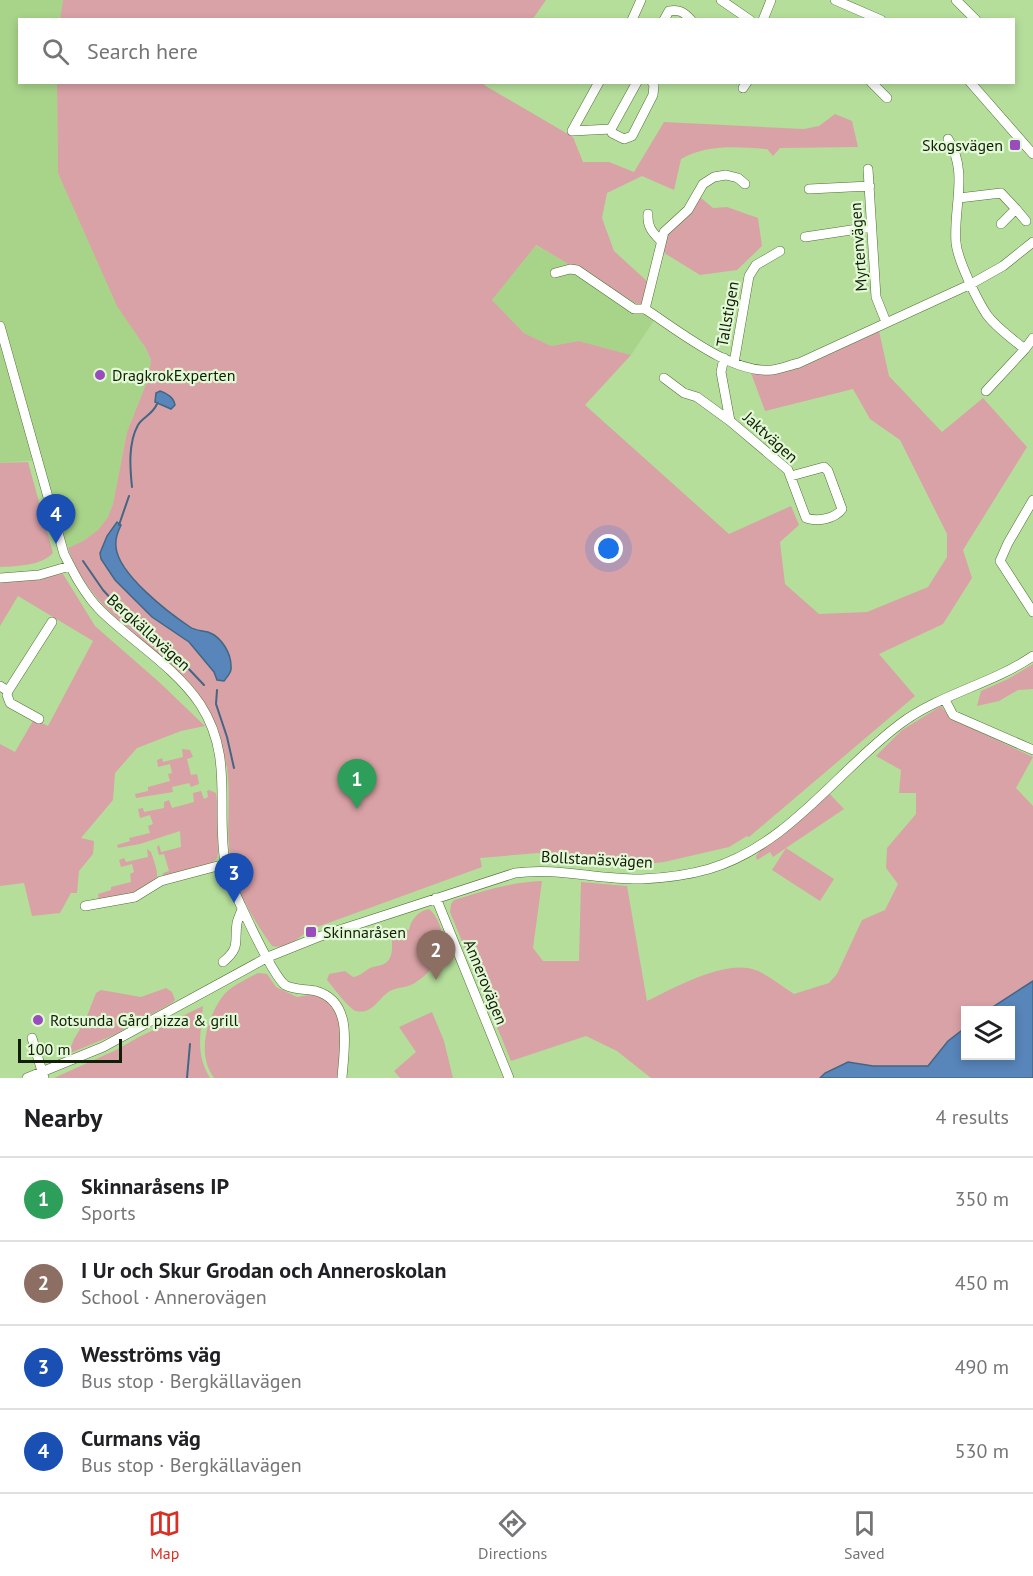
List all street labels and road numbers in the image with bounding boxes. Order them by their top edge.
street label: Myrtenvägen [845,202,871,292]
street label: Tallstigen [711,280,743,348]
street label: Jaktvägen [739,407,803,467]
street label: Bergkällavägen [103,589,195,675]
street label: Bollstanäsvägen [541,846,653,872]
street label: Annerovägen [460,937,512,1027]

